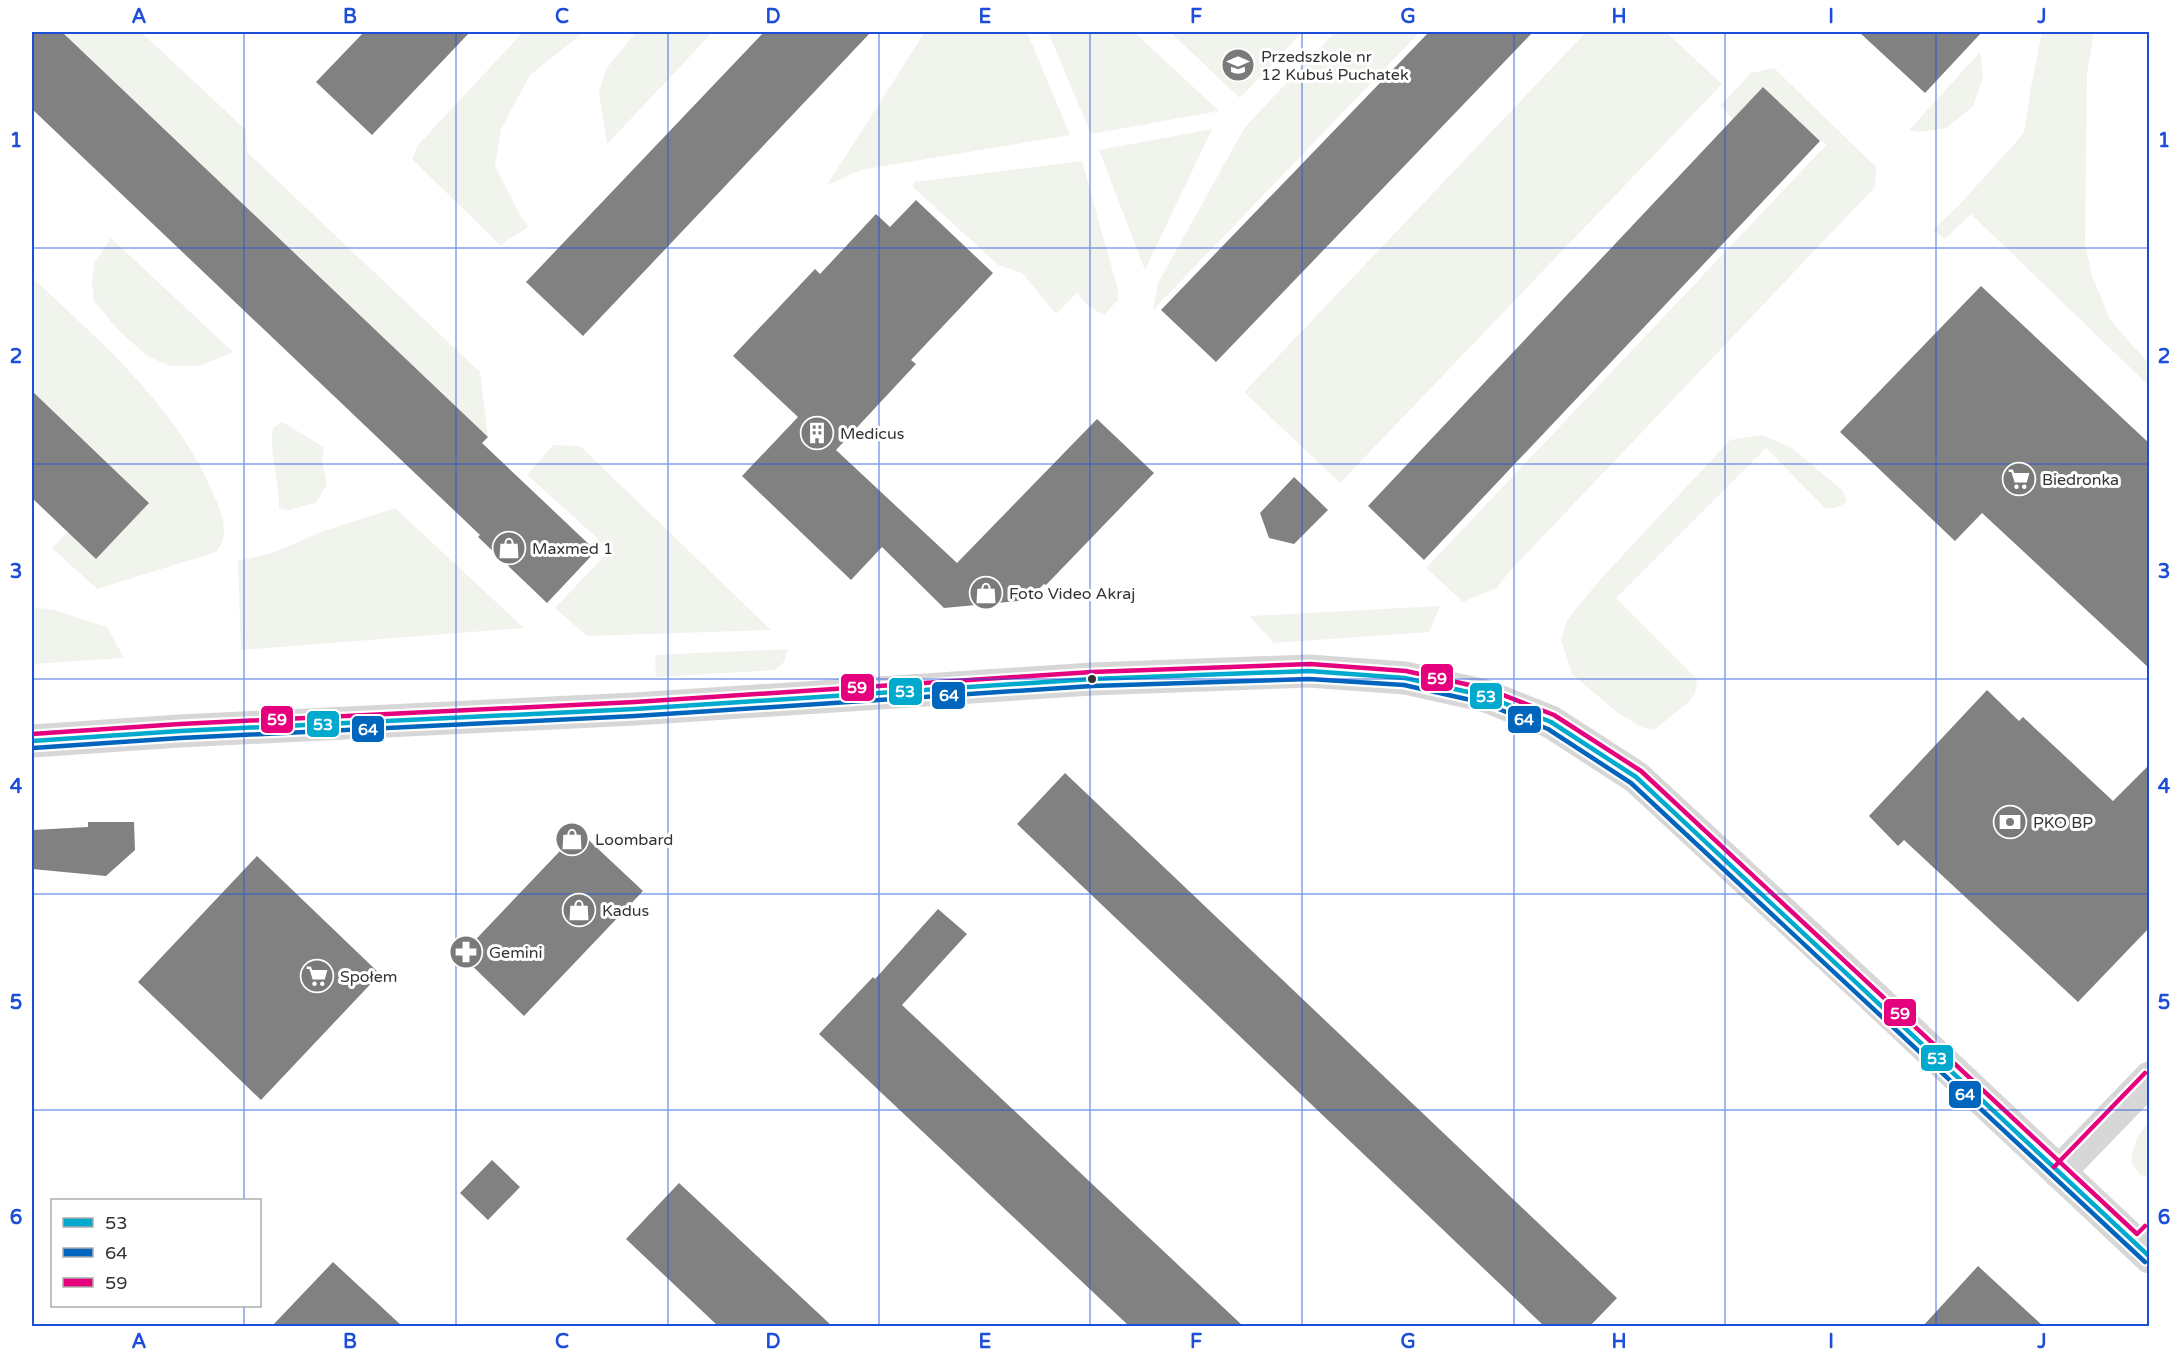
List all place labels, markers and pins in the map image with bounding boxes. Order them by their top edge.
school or university icon: Przedszkole nr 12 Kubuś Puchatek [1220,47,1256,83]
place label: Przedszkole nr 12 Kubuś Puchatek [1261,47,1409,85]
building icon: Medicus [799,415,835,451]
place label: Medicus [840,424,904,444]
supermarket icon: Biedronka [2001,461,2037,497]
place label: Biedronka [2042,470,2119,490]
shop icon: Maxmed 1 [491,530,527,566]
place label: Maxmed 1 [532,539,613,559]
shop icon: Foto Video Akraj [968,575,1004,611]
place label: Foto Video Akraj [1009,584,1135,604]
unlabelled marker [1086,673,1098,685]
bank icon: PKO BP [1992,804,2028,840]
place label: PKO BP [2033,813,2093,833]
shop icon: Loombard [554,821,590,857]
place label: Loombard [595,830,673,850]
shop icon: Kadus [561,892,597,928]
place label: Kadus [602,901,649,921]
pharmacy icon: Gemini [448,934,484,970]
place label: Gemini [489,943,543,963]
supermarket icon: Społem [299,958,335,994]
place label: Społem [340,967,397,987]

